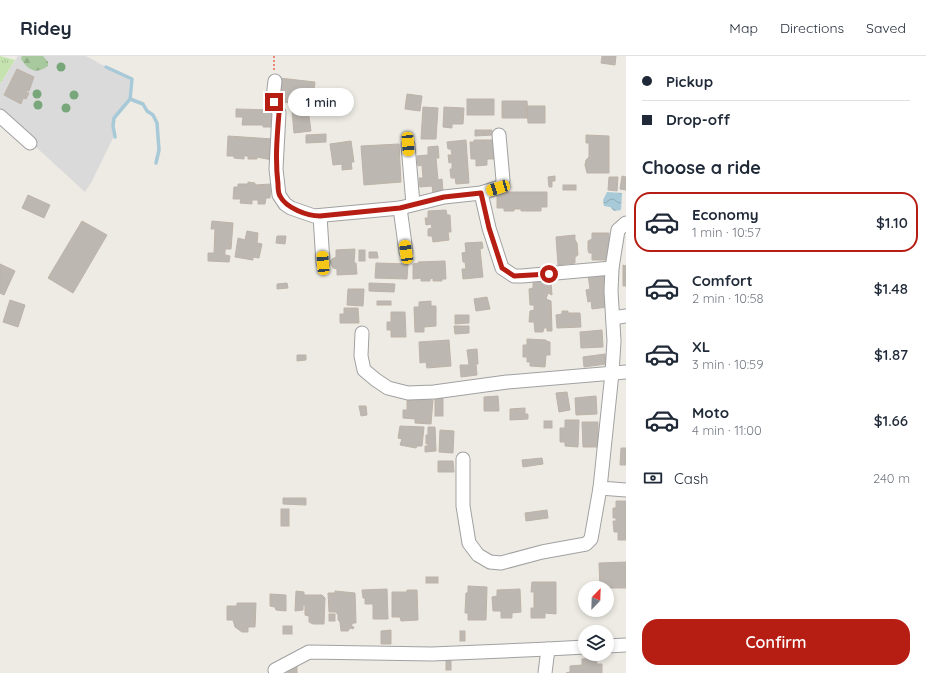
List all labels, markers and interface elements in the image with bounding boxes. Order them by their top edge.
text: Ridey [20,16,72,40]
text: Map [729,19,758,37]
text: Directions [780,19,844,37]
text: Saved [866,19,906,37]
text: Pickup [666,72,713,91]
callout: 1 min [288,88,354,116]
route end [265,93,283,111]
text: 1 min [305,94,337,110]
text: Drop-off [666,110,730,129]
car [401,132,415,156]
text: Choose a ride [642,156,761,179]
car [485,179,511,197]
icon: car [644,204,680,240]
text: Economy [692,205,759,224]
text: $1.10 [876,213,908,232]
text: 1 min · 10:57 [692,224,761,240]
car [398,239,414,265]
car [316,251,330,275]
route start [540,265,558,283]
icon: car [644,270,680,306]
text: Comfort [692,271,753,290]
text: $1.48 [874,279,908,298]
text: 2 min · 10:58 [692,290,764,306]
icon: car [644,336,680,372]
text: XL [692,337,710,356]
text: $1.87 [874,345,908,364]
text: 3 min · 10:59 [692,356,763,372]
icon: car [644,402,680,438]
text: Moto [692,403,729,422]
text: $1.66 [874,411,908,430]
text: 4 min · 11:00 [692,422,762,438]
icon: cash [642,467,664,489]
text: Cash [674,469,708,488]
text: 240 m [873,470,910,486]
north arrow [578,581,614,617]
map controls [578,581,614,661]
button: Confirm [642,619,910,665]
button: layers [578,625,614,661]

